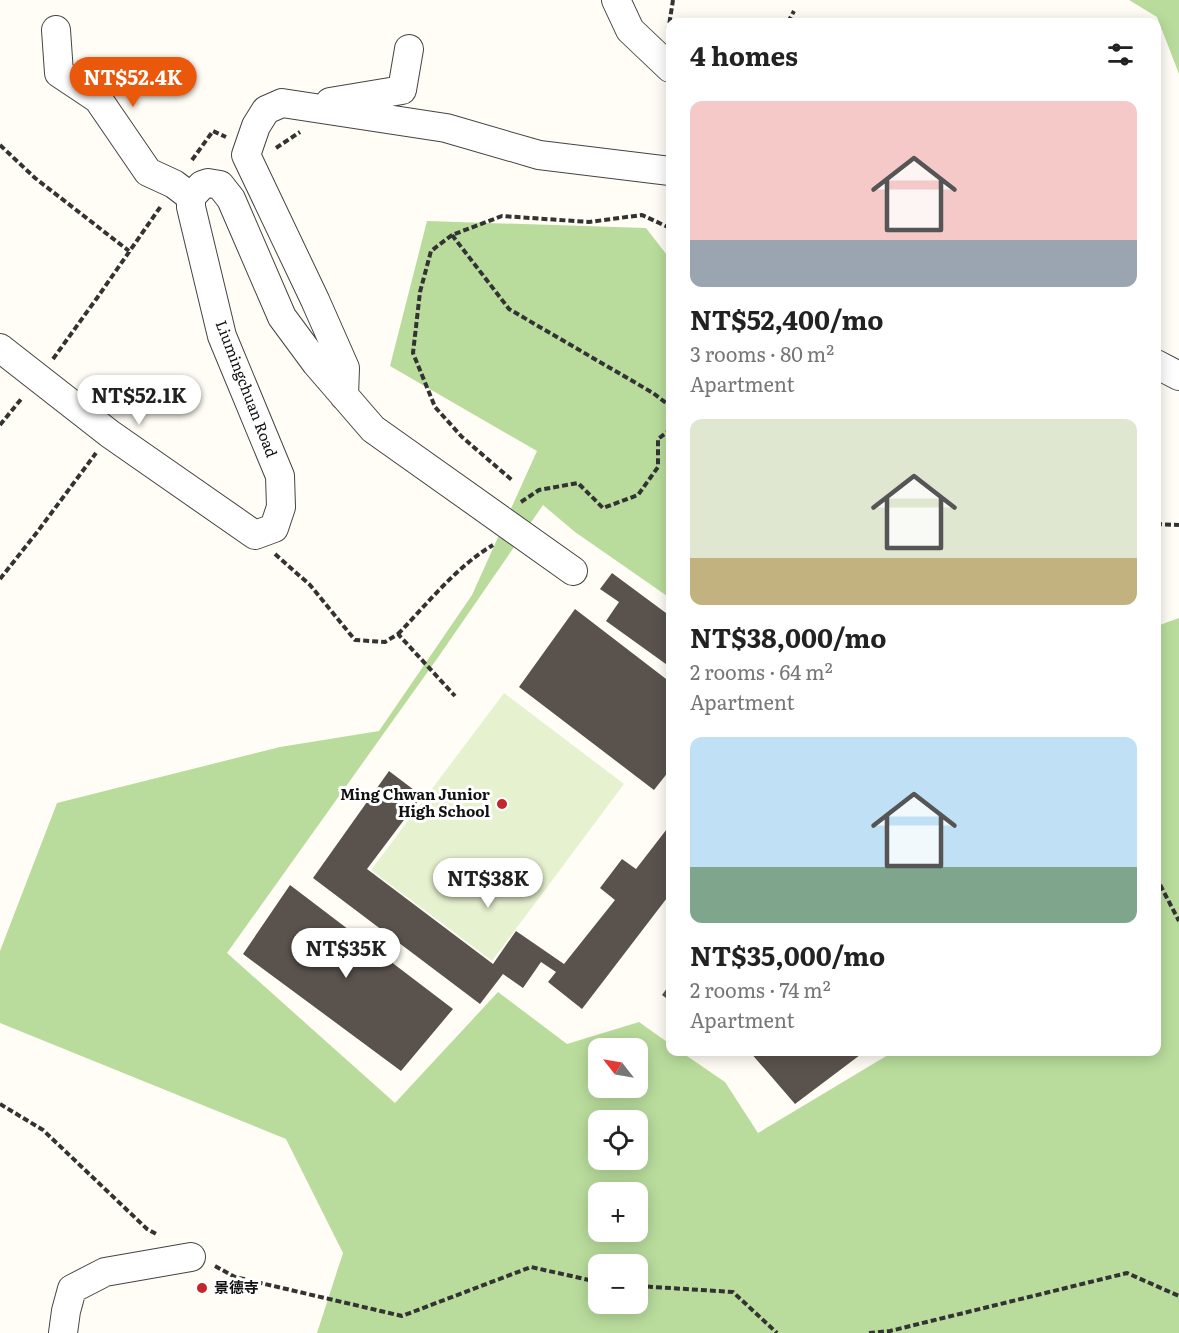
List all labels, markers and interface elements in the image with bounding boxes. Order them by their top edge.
text: 4 homes [690,35,798,74]
icon: filters [1104,38,1137,71]
pin: NT$52.4K [71,57,195,108]
text: NT$52.4K [84,61,182,91]
icon: home [860,140,968,248]
text: NT$52,400/mo [690,299,883,338]
street label: Liumingchuan Road [211,317,284,460]
text: 3 rooms · 80 m² [690,338,834,368]
text: Apartment [690,368,795,398]
pin: NT$52.1K [77,375,201,426]
text: NT$52.1K [91,379,187,409]
icon: home [860,458,968,566]
text: NT$38,000/mo [690,617,887,656]
text: 2 rooms · 64 m² [690,656,833,686]
text: Apartment [690,686,795,716]
icon: home [860,776,968,884]
place label: Ming Chwan Junior High School [340,782,491,822]
marker: Ming Chwan Junior High School [495,797,509,811]
pin: NT$38K [439,858,537,909]
text: NT$38K [447,862,529,892]
pin: NT$35K [297,928,395,979]
text: NT$35K [305,932,387,962]
text: NT$35,000/mo [690,935,885,974]
text: 2 rooms · 74 m² [690,974,831,1004]
text: Apartment [690,1004,795,1034]
north arrow [588,1038,648,1098]
map controls [588,1038,648,1314]
button: locate [588,1110,648,1170]
button: + [588,1182,648,1242]
button: − [588,1254,648,1314]
place label: 景德寺 [214,1275,259,1298]
marker: 景德寺 [195,1281,209,1295]

